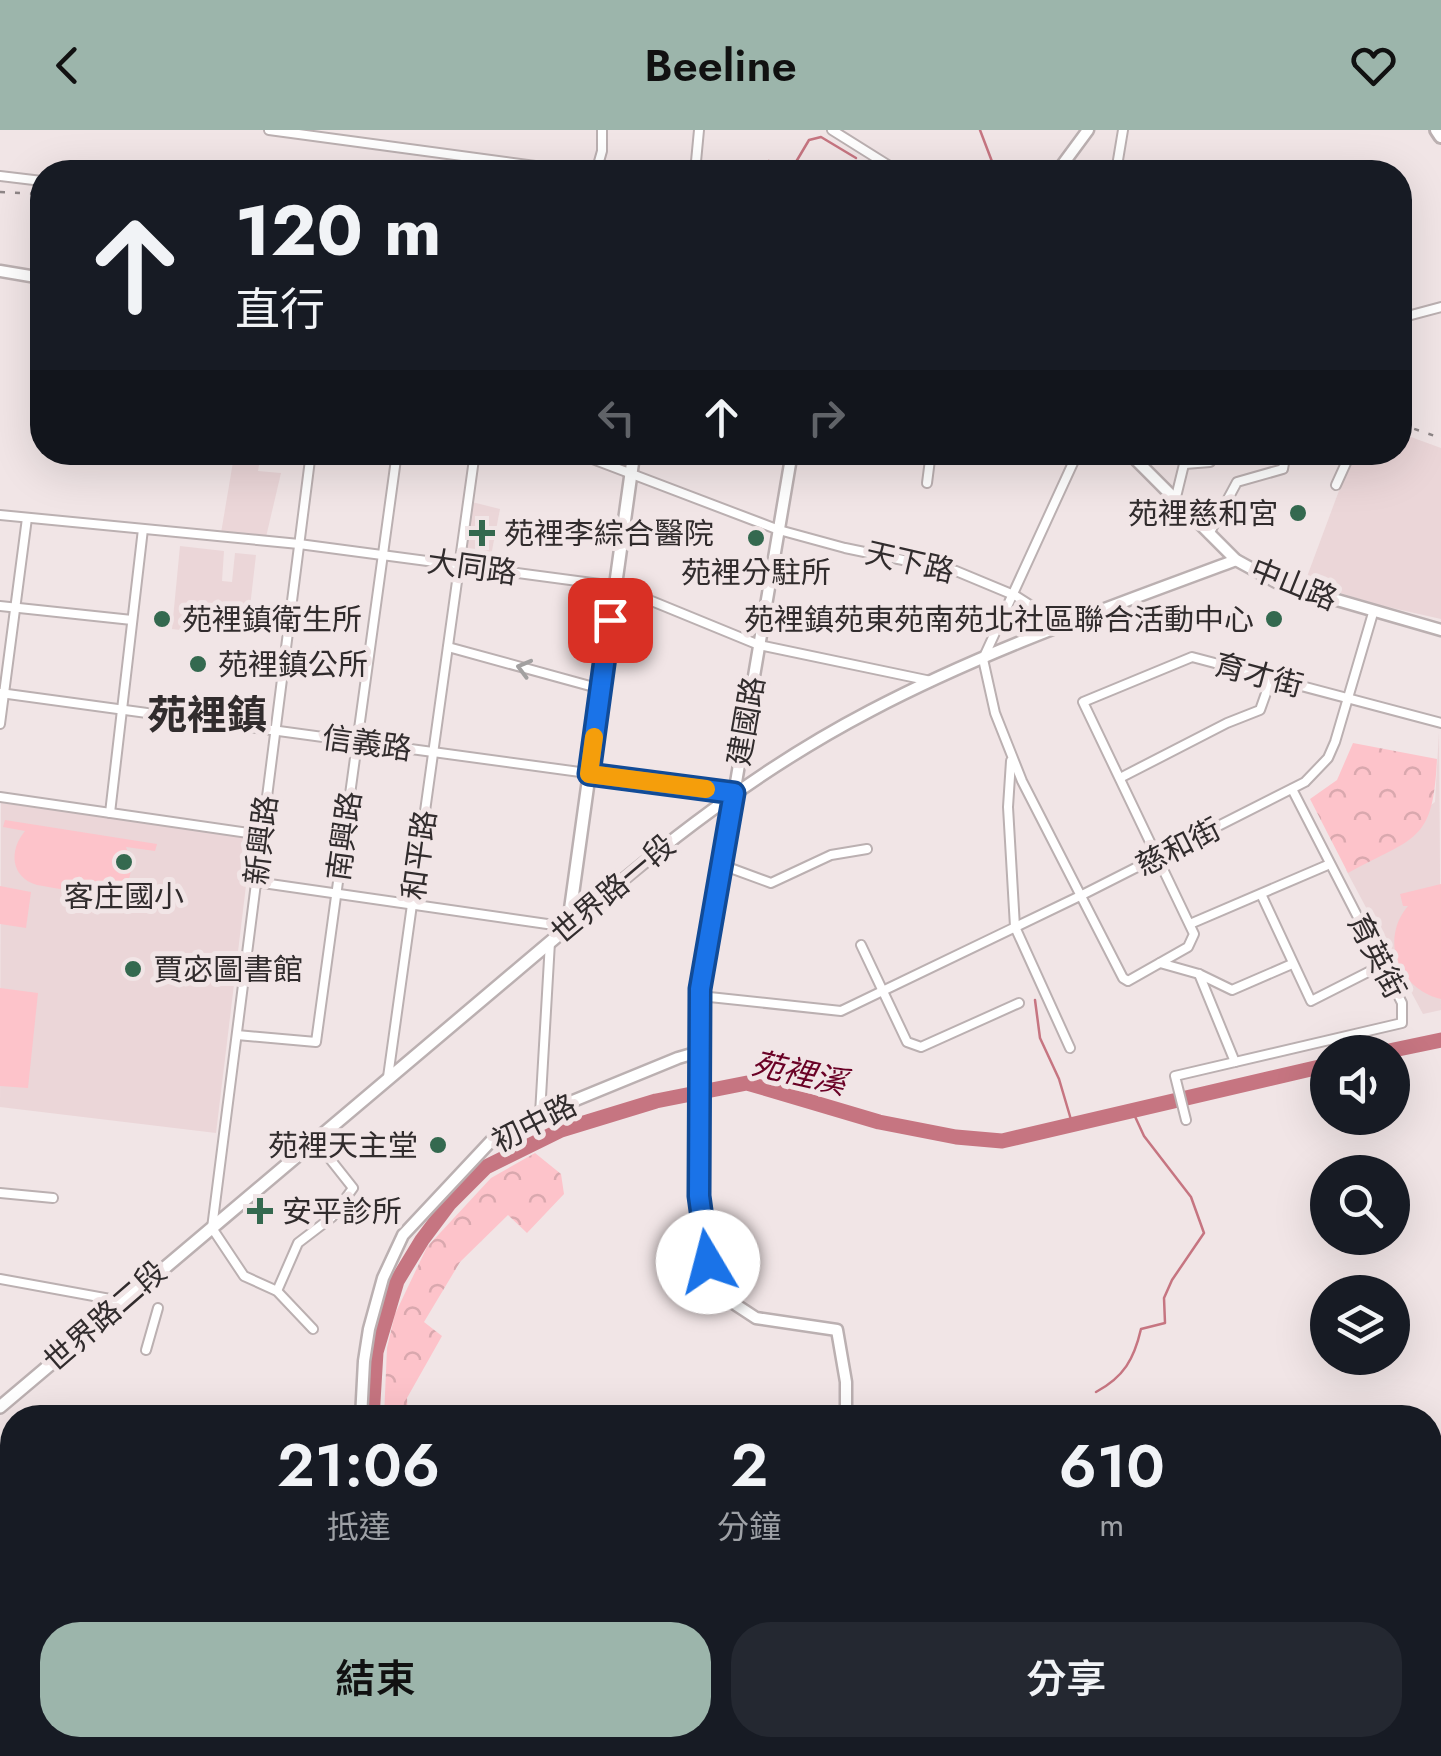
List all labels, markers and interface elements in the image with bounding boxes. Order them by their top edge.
text: Beeline [644,33,797,98]
icon: back [40,38,95,93]
icon: heart [1346,38,1401,93]
text: 120 m [235,180,441,281]
icon: ahead [70,200,200,330]
text: 直行 [235,277,325,342]
icon: left [589,390,644,445]
icon: ahead [694,390,749,445]
icon: right [799,390,854,445]
place label: 苑裡慈和宮 [1128,492,1278,535]
marker: 苑裡慈和宮 [1287,502,1309,524]
place label: 苑裡李綜合醫院 [504,512,714,555]
marker: 苑裡李綜合醫院 [469,520,495,546]
marker: 苑裡分駐所 [745,527,767,549]
street label: 天下路 [861,531,959,593]
street label: 大同路 [424,539,520,595]
street label: 中山路 [1244,547,1344,621]
place label: 苑裡分駐所 [681,551,831,594]
pin [568,578,653,663]
icon: arrive [583,593,638,648]
place label: 苑裡鎮衛生所 [182,598,362,641]
place label: 苑裡鎮苑東苑南苑北社區聯合活動中心 [744,598,1254,641]
marker: 苑裡鎮衛生所 [151,608,173,630]
marker: 苑裡鎮苑東苑南苑北社區聯合活動中心 [1263,608,1285,630]
place label: 苑裡鎮公所 [218,643,368,686]
street label: 育才街 [1210,643,1308,707]
marker: 苑裡鎮公所 [187,653,209,675]
one-way arrow [516,658,534,679]
street label: 建國路 [717,673,775,769]
district label: 苑裡鎮 [147,686,267,744]
street label: 信義路 [319,715,415,771]
street label: 南興路 [316,788,372,884]
street label: 新興路 [234,793,288,887]
street label: 和平路 [391,807,447,903]
street label: 慈和街 [1128,807,1228,887]
street label: 世界路一段 [542,824,684,954]
marker: 客庄國小 [113,851,135,873]
place label: 客庄國小 [64,875,184,918]
street label: 育英街 [1337,906,1417,1006]
place label: 賈宓圖書館 [153,948,303,991]
marker: 賈宓圖書館 [122,958,144,980]
map controls [1310,1035,1410,1375]
button: sound [1310,1035,1410,1135]
water label: 苑裡溪 [747,1040,855,1107]
street label: 初中路 [484,1083,584,1163]
place label: 苑裡天主堂 [268,1124,418,1167]
marker: 苑裡天主堂 [427,1134,449,1156]
button: search [1310,1155,1410,1255]
place label: 安平診所 [282,1190,402,1233]
marker: 安平診所 [247,1198,273,1224]
position arrow [656,1210,760,1314]
street label: 世界路二段 [34,1251,176,1381]
button: layers [1310,1275,1410,1375]
text: 21:06 [277,1422,440,1509]
text: 2 [730,1422,768,1509]
text: 610 [1058,1423,1165,1510]
text: m [1099,1502,1124,1548]
text: 抵達 [327,1504,391,1550]
text: 分鐘 [717,1504,781,1550]
button: 結束 [40,1622,711,1737]
button: 分享 [731,1622,1402,1737]

